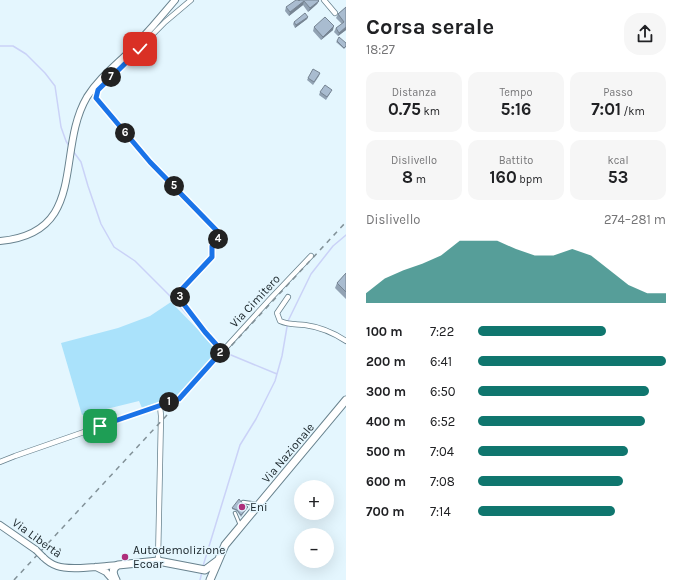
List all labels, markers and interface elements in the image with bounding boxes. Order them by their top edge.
button: share [624,13,666,55]
text: Corsa serale [366,14,494,40]
pin [123,32,157,66]
icon: check [129,38,151,60]
text: 18:27 [366,42,395,57]
pin: 7 [101,67,121,87]
text: 7 [108,70,114,83]
text: Distanza [392,86,436,99]
text: Tempo [499,86,533,99]
text: Passo [603,86,633,99]
text: 0.75 [388,99,421,119]
text: 5:16 [501,99,531,119]
text: 7:01 [591,99,621,119]
text: km [421,105,440,118]
text: /km [621,105,645,118]
pin: 6 [115,123,135,143]
text: 6 [122,126,128,139]
text: Dislivello [391,154,437,167]
text: Battito [499,154,533,167]
text: kcal [607,154,629,167]
text: 8 [402,167,413,187]
text: 160 [490,167,517,187]
text: 53 [608,167,628,187]
text: m [413,173,426,186]
text: bpm [517,173,543,186]
pin: 5 [164,176,184,196]
text: 5 [171,179,177,192]
text: Dislivello [366,212,420,227]
text: 274–281 m [604,212,666,227]
pin: 4 [208,229,228,249]
text: 4 [215,232,221,245]
street label: Via Cimitero [227,272,283,330]
pin: 3 [170,287,190,307]
text: 3 [177,290,183,303]
text: 100 m [366,324,403,339]
text: 7:22 [430,324,454,339]
pin: 2 [210,343,230,363]
text: 2 [217,346,223,359]
text: 200 m [366,354,406,369]
text: 6:41 [430,354,452,369]
text: 300 m [366,384,406,399]
text: 6:50 [430,384,456,399]
pin: 1 [159,392,179,412]
text: 1 [167,395,171,408]
pin [83,409,117,443]
text: 400 m [366,414,406,429]
text: 6:52 [430,414,455,429]
icon: arrive [89,415,111,437]
street label: Via Nazionale [259,420,317,486]
text: 500 m [366,444,406,459]
text: 7:04 [430,444,454,459]
text: 600 m [366,474,406,489]
text: 7:08 [430,474,455,489]
map controls [294,480,334,568]
button: + [294,480,334,520]
place label: Eni [250,500,268,514]
marker: Eni [237,502,247,512]
text: 700 m [366,504,405,519]
text: 7:14 [430,504,451,519]
street label: Via Libertà [10,515,64,561]
button: − [294,528,334,568]
place label: Autodemolizione Ecoar [133,543,225,571]
marker: Autodemolizione Ecoar [120,552,130,562]

